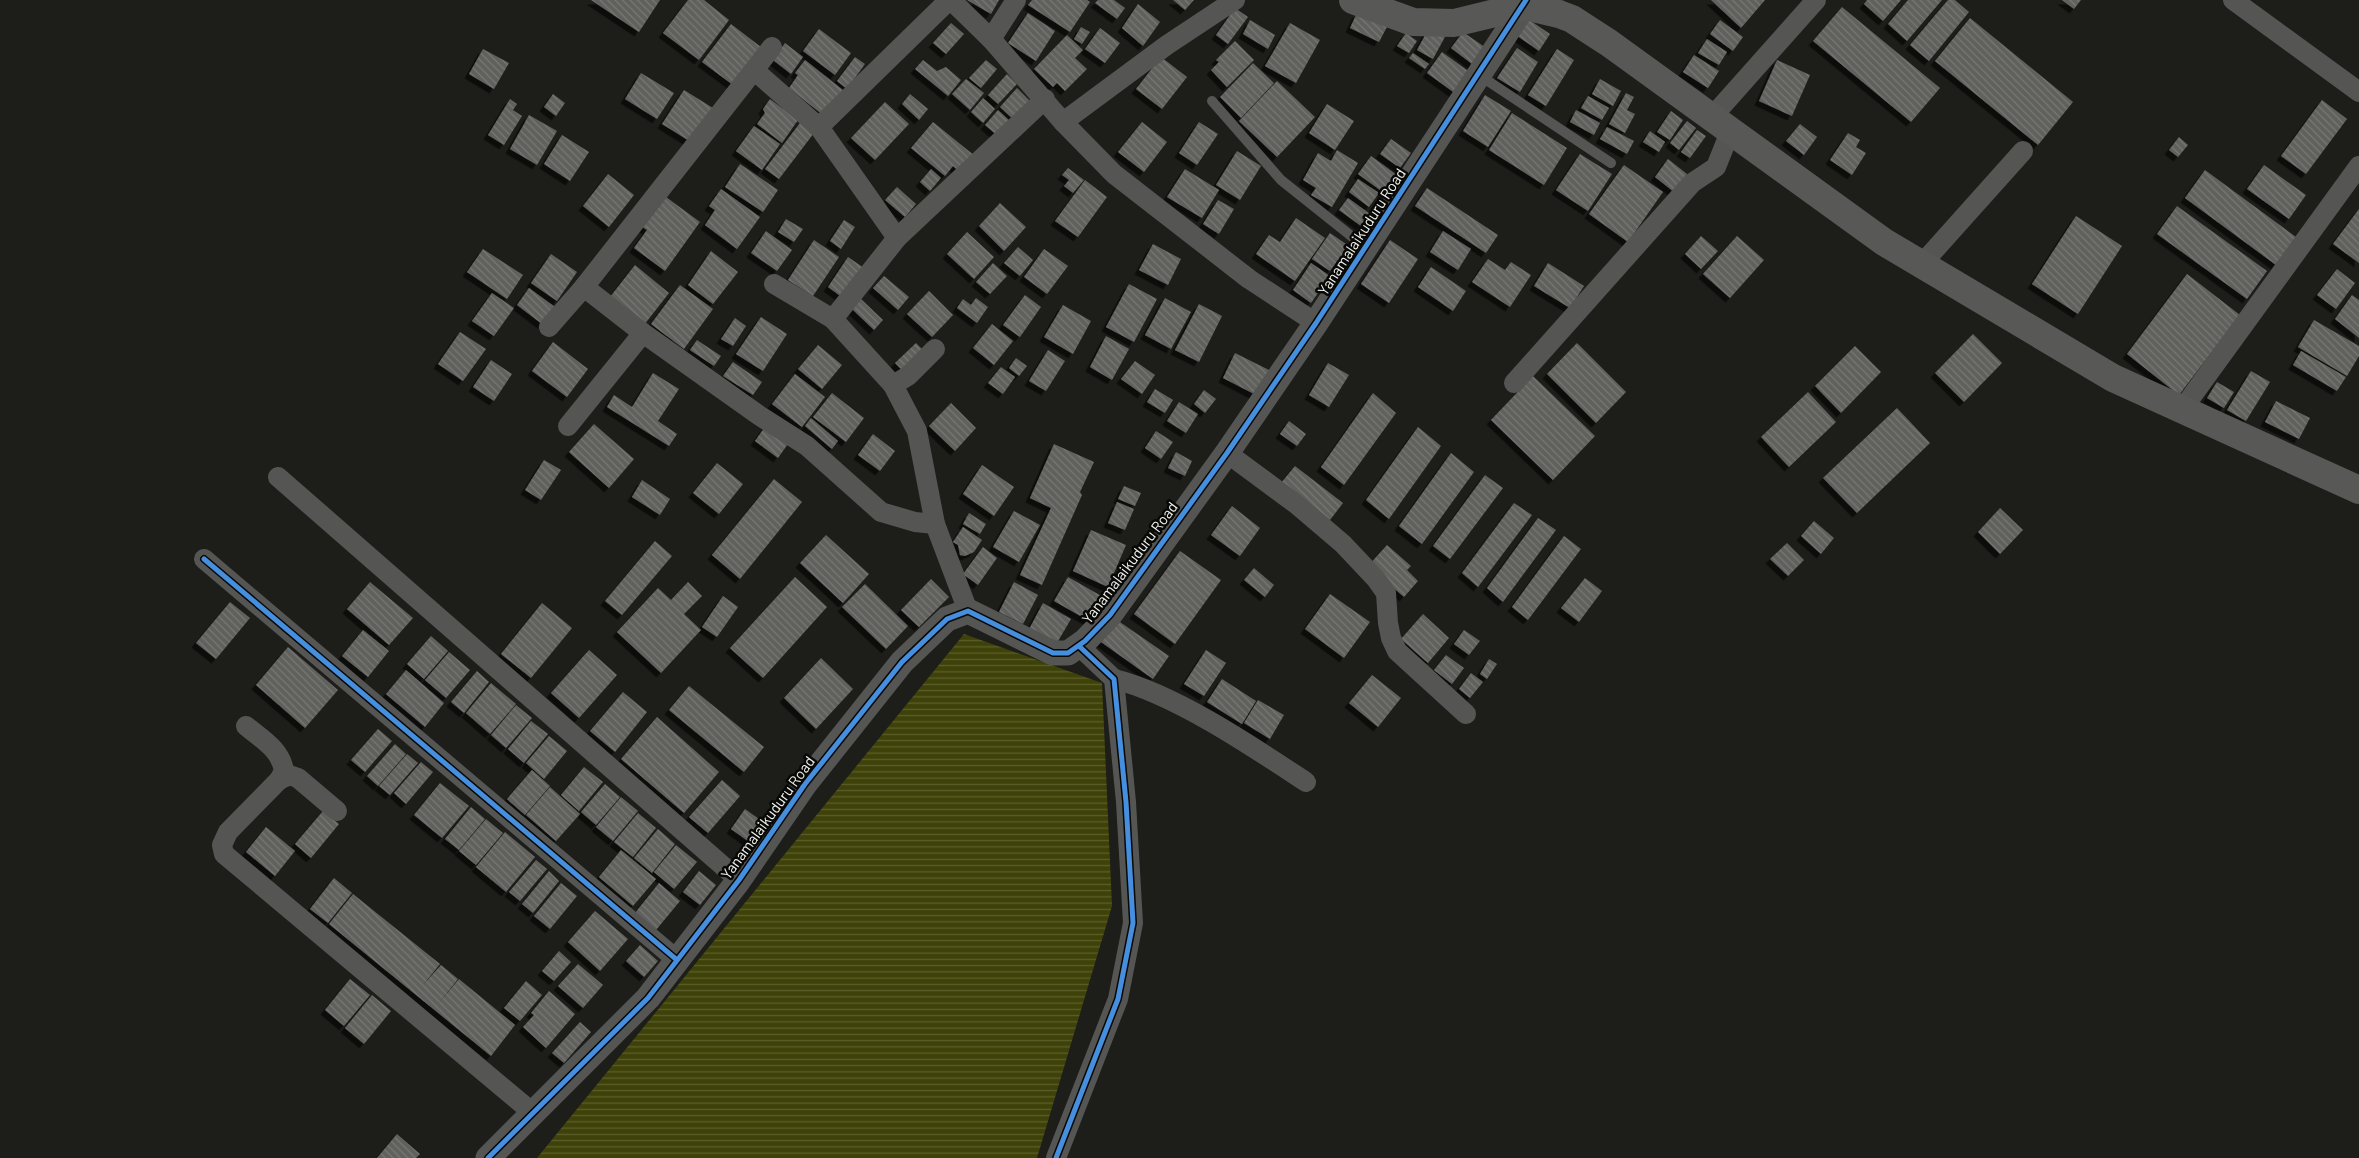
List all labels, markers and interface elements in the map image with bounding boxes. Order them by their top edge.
street label: Yanamalaikuduru Road [1313,165,1409,298]
street label: Yanamalaikuduru Road [1078,498,1181,627]
street label: Yanamalaikuduru Road [716,752,818,882]

